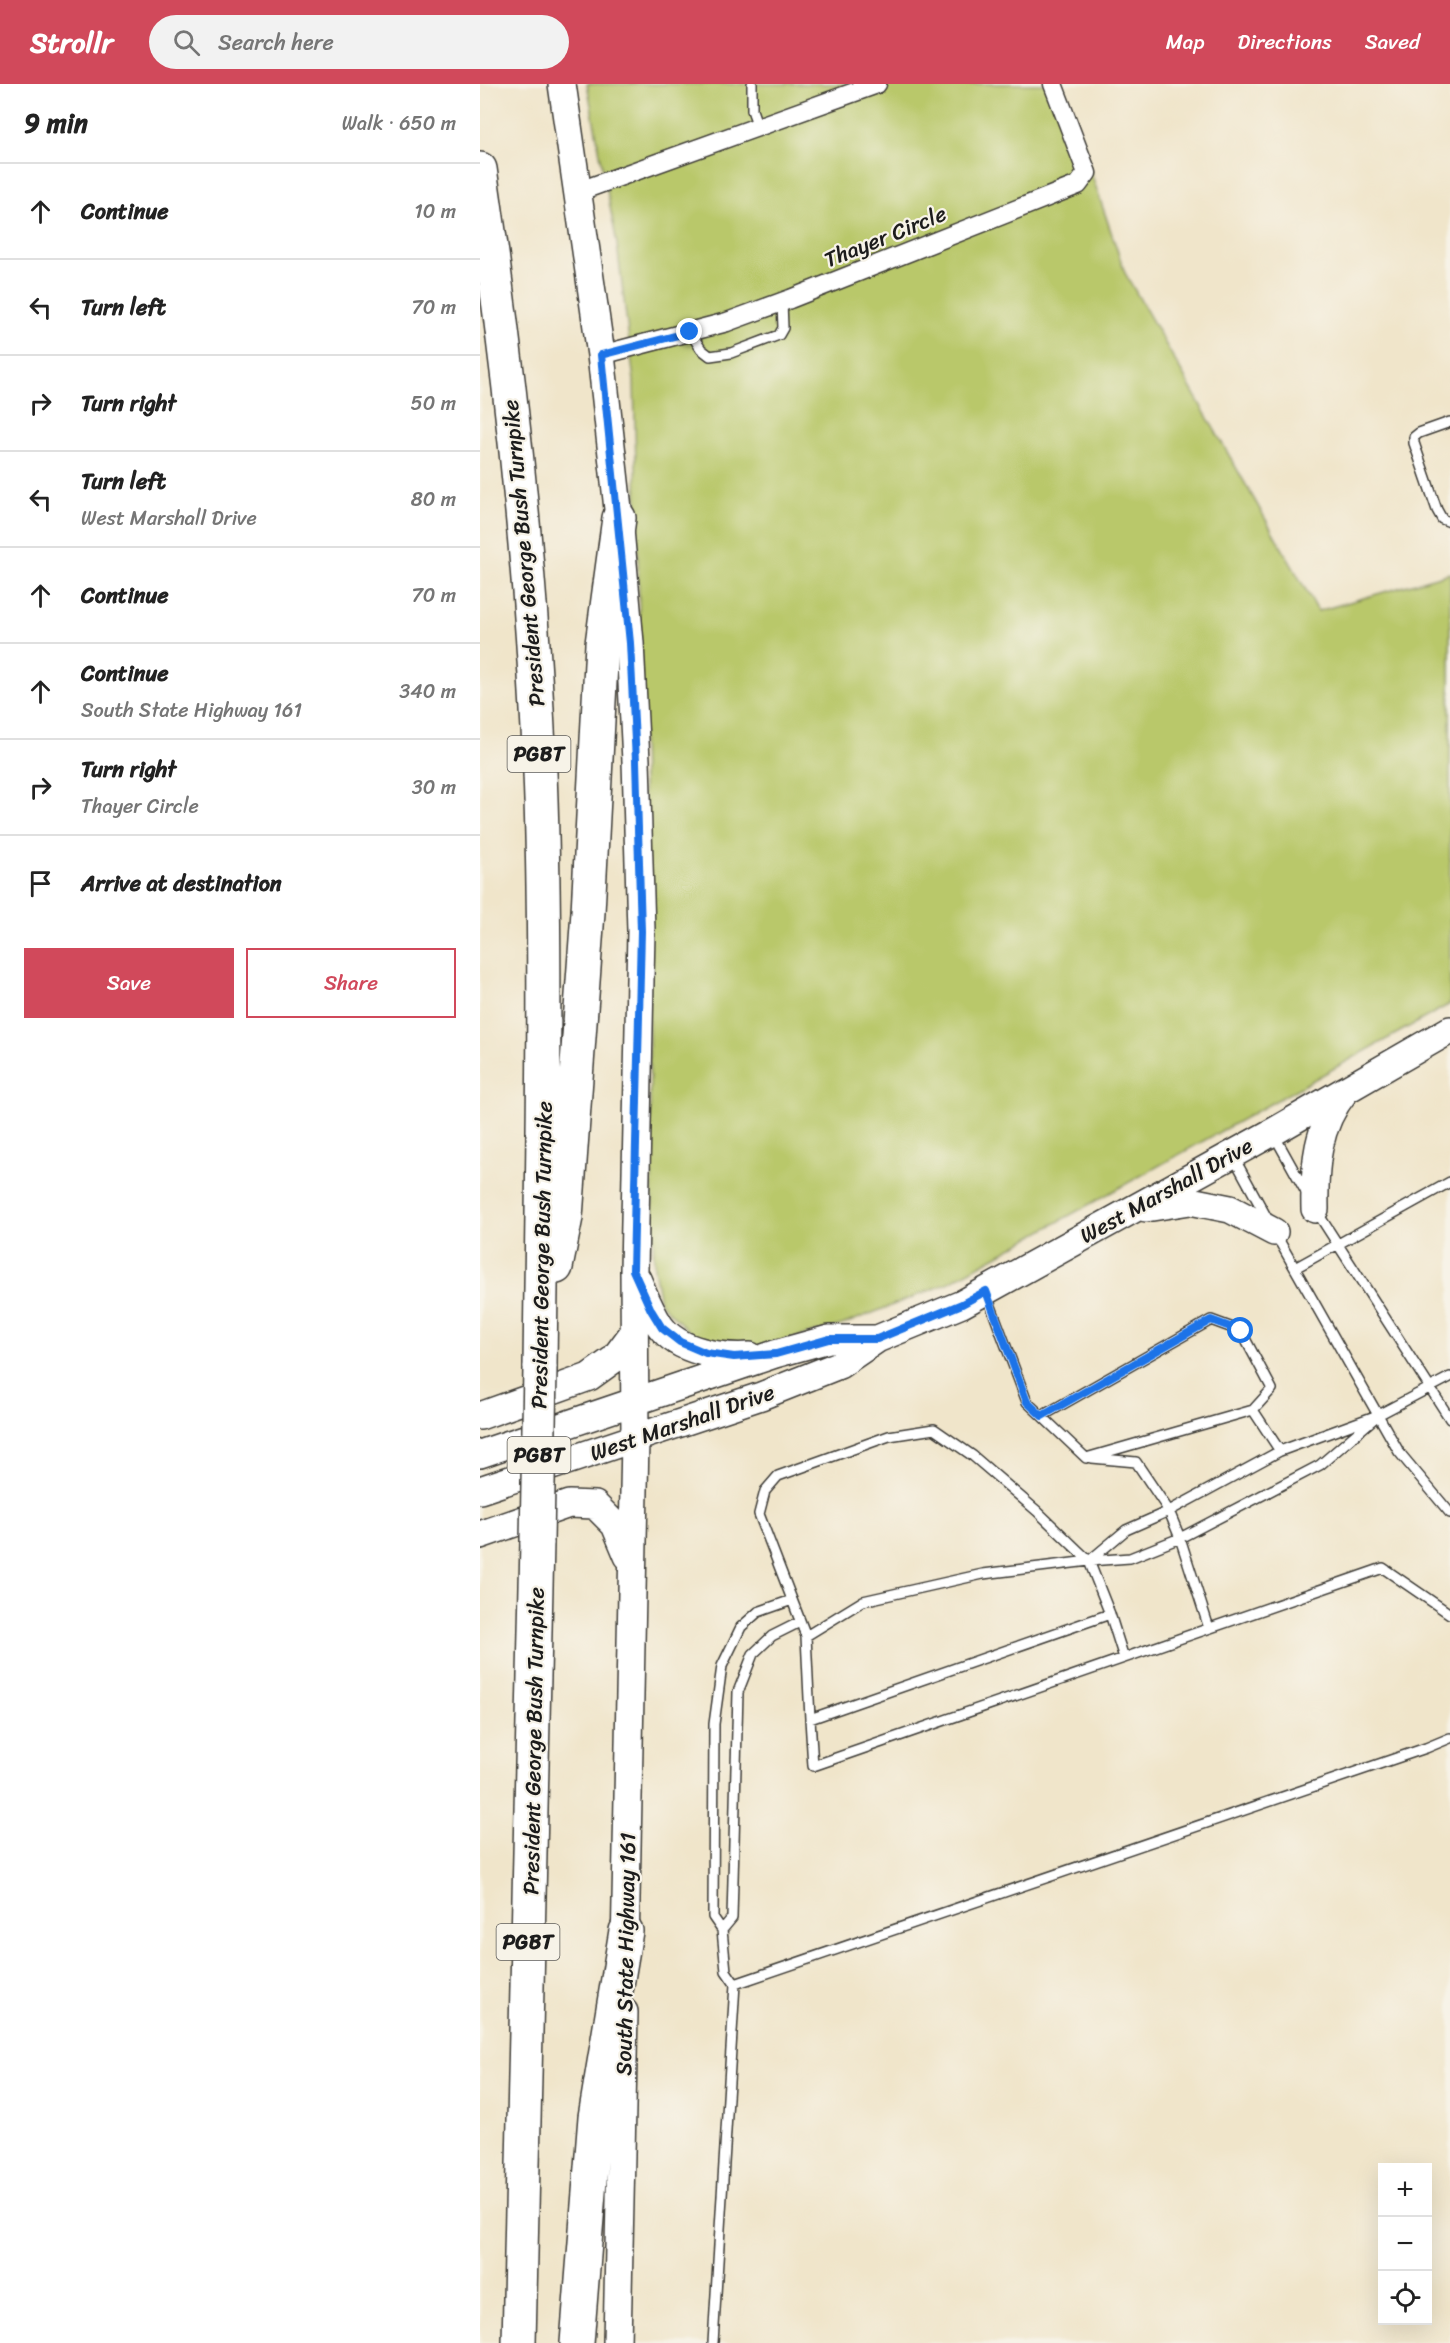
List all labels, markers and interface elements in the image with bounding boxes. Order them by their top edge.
search box [149,15,569,69]
text: Strollr [30,18,113,67]
text: Search here [218,23,334,62]
text: Map [1166,23,1204,61]
text: Directions [1237,23,1332,61]
text: Saved [1365,23,1420,61]
icon: search [170,26,203,59]
text: 9 min [24,100,88,146]
text: Walk · 650 m [342,106,456,141]
text: Continue [81,192,169,231]
text: 10 m [414,194,456,229]
street label: Thayer Circle [818,194,953,279]
icon: ahead [24,195,57,228]
text: Turn left [81,288,166,327]
text: 70 m [411,290,456,325]
icon: left [24,291,57,324]
route end [676,318,702,344]
text: Turn right [81,384,176,423]
text: 50 m [411,386,456,421]
icon: right [24,387,57,420]
street label: President George Bush Turnpike [491,398,556,708]
text: Turn left [81,462,166,501]
text: 80 m [411,482,456,517]
icon: left [24,483,57,516]
text: West Marshall Drive [81,501,257,536]
text: Continue [81,576,169,615]
text: 70 m [411,578,456,613]
icon: ahead [24,579,57,612]
text: Continue [81,654,169,693]
text: 340 m [399,674,456,709]
icon: ahead [24,675,57,708]
text: South State Highway 161 [81,693,302,728]
road number: PGBT [508,736,570,772]
text: Turn right [81,750,176,789]
text: 30 m [412,770,456,805]
icon: right [24,771,57,804]
text: Thayer Circle [81,789,199,824]
text: Arrive at destination [81,864,282,903]
icon: arrive [24,867,57,900]
button: Save [24,948,234,1018]
button: Share [246,948,456,1018]
street label: President George Bush Turnpike [519,1101,564,1409]
street label: West Marshall Drive [1072,1127,1260,1254]
route start [1227,1317,1253,1343]
street label: West Marshall Drive [584,1373,780,1472]
road number: PGBT [508,1437,570,1473]
street label: President George Bush Turnpike [511,1587,556,1895]
street label: South State Highway 161 [604,1832,647,2076]
road number: PGBT [496,1924,560,1960]
map controls [1378,2163,1432,2325]
button: + [1378,2163,1432,2217]
button: − [1378,2217,1432,2271]
button: locate [1378,2271,1432,2325]

